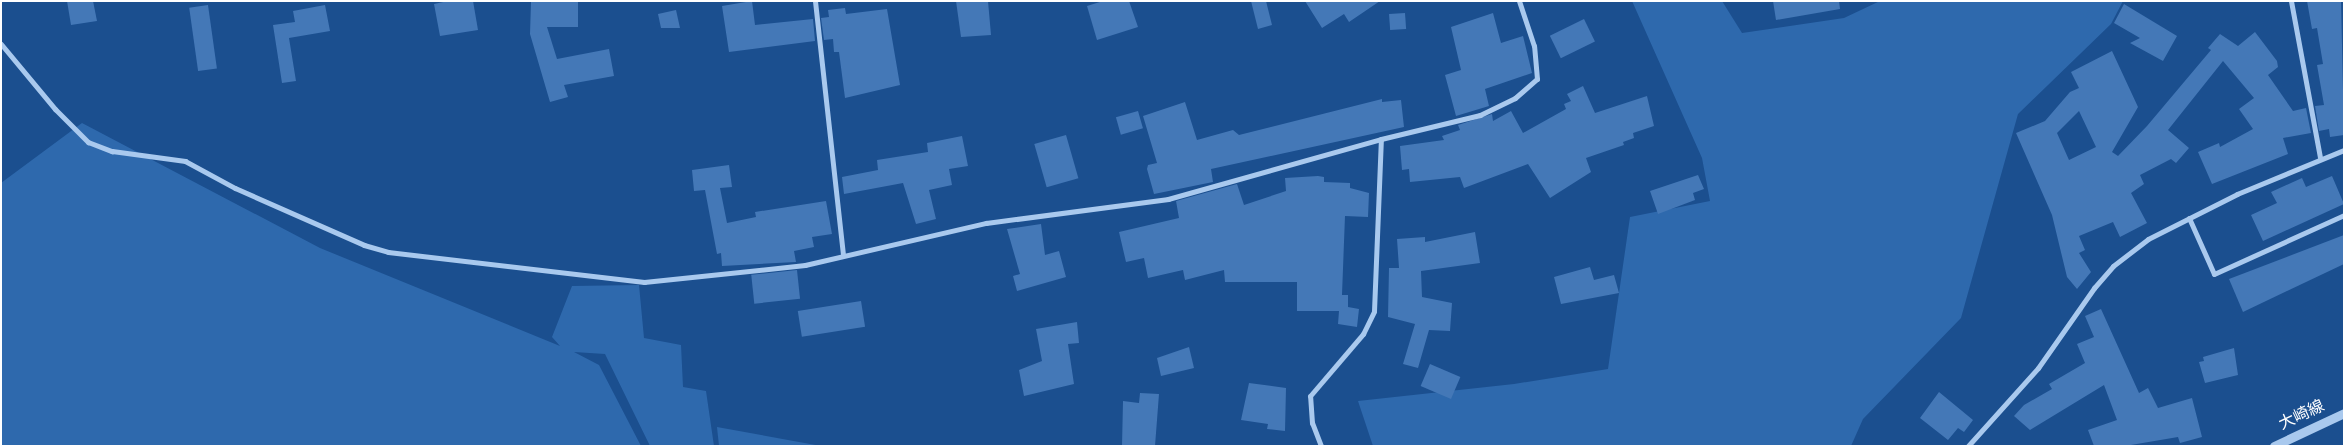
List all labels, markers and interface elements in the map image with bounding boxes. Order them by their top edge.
street label: 大崎線 [2276,397,2328,435]

